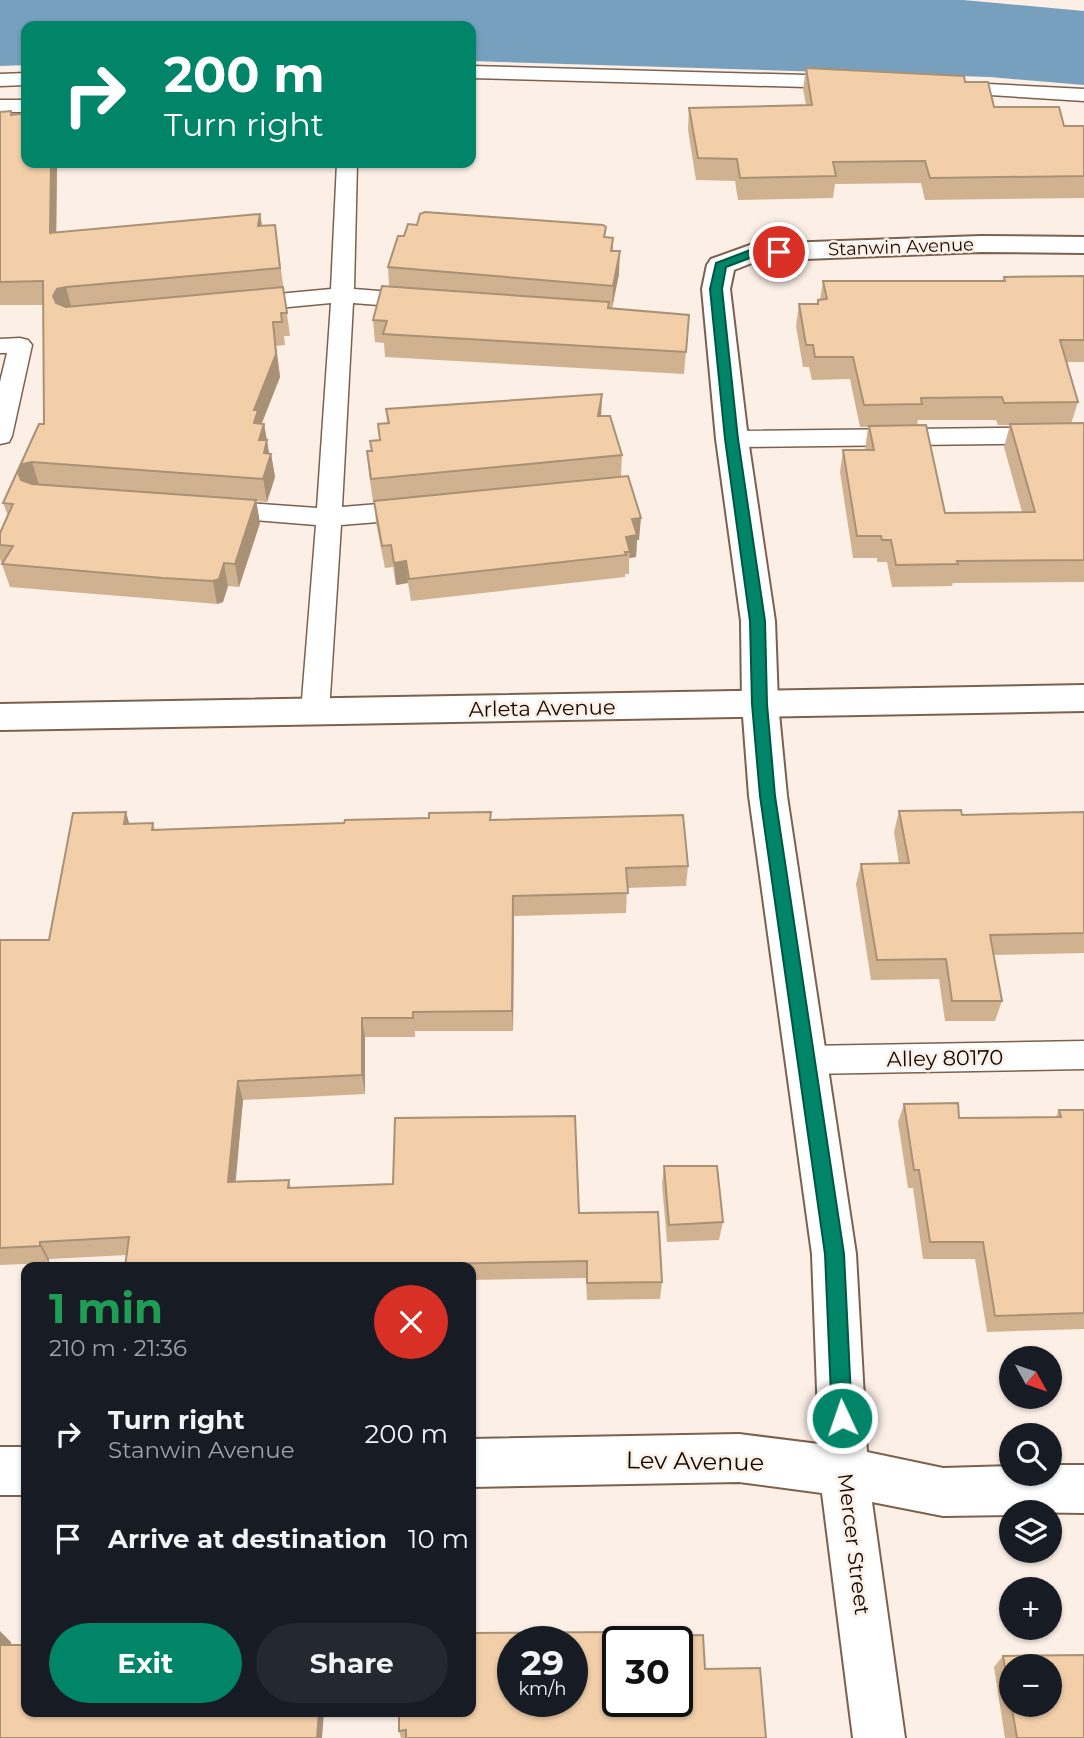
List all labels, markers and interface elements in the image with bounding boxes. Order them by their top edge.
text: 200 m [164,45,325,104]
icon: right [49,49,140,140]
text: Turn right [164,105,324,144]
pin [749,222,809,282]
icon: arrive [760,233,798,271]
street label: Stanwin Avenue [828,233,975,261]
street label: Arleta Avenue [468,694,616,722]
street label: Alley 80170 [887,1044,1003,1072]
text: 1 min [49,1282,163,1334]
button: close [374,1285,448,1359]
text: 210 m · 21:36 [49,1334,187,1362]
north arrow [999,1346,1062,1409]
map controls [999,1346,1062,1717]
position arrow [805,1381,879,1455]
text: Turn right [108,1404,244,1436]
icon: right [49,1415,87,1453]
text: 200 m [364,1418,448,1450]
button: search [999,1423,1062,1486]
text: Stanwin Avenue [108,1436,295,1464]
street label: Lev Avenue [626,1445,764,1477]
street label: Mercer Street [833,1472,875,1616]
button: layers [999,1500,1062,1563]
icon: arrive [49,1520,87,1558]
text: Arrive at destination [108,1523,387,1555]
text: 10 m [408,1523,469,1555]
button: + [999,1577,1062,1640]
button: Exit [49,1623,242,1703]
button: Share [256,1623,448,1703]
speed limit sign: 30 [602,1626,693,1717]
text: 29 [521,1641,564,1684]
button: − [999,1654,1062,1717]
text: km/h [518,1678,567,1700]

